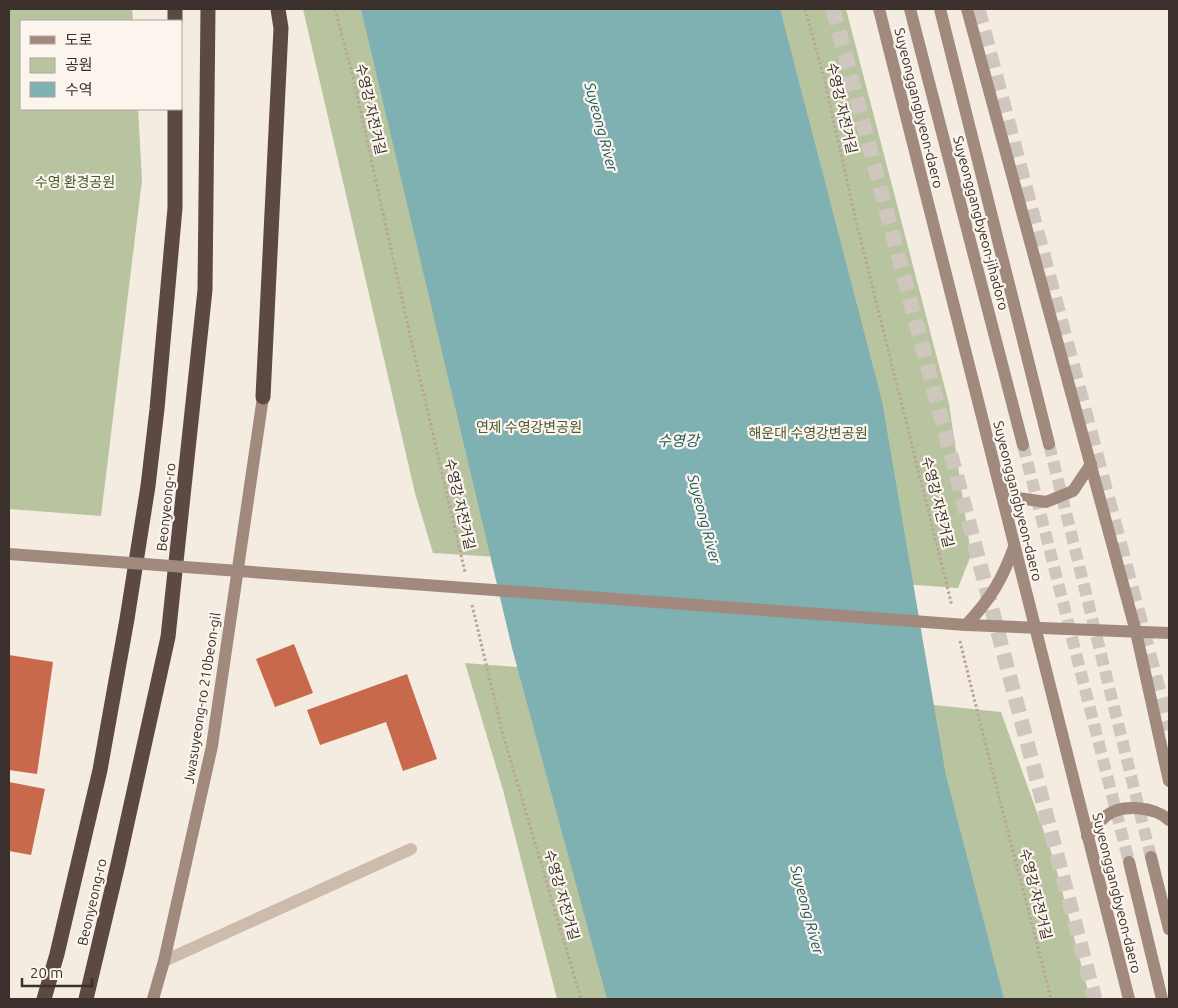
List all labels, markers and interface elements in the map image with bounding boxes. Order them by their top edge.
legend [20,20,182,110]
street label: Suyeonggangbyeon-daero [891,26,947,190]
text: 도로 [65,31,93,48]
text: 공원 [65,56,93,73]
street label: 수영강 자전거길 [824,61,860,155]
street label: 수영강 자전거길 [353,62,389,156]
water label: Suyeong River [581,79,622,175]
text: 수역 [65,81,93,98]
street label: Suyeonggangbyeon-jihadoro [950,134,1012,312]
park label: 수영 환경공원 [35,174,115,190]
park label: 연제 수영강변공원 [476,419,582,435]
street label: Suyeonggangbyeon-daero [990,419,1046,583]
park label: 해운대 수영강변공원 [748,425,868,441]
water label: 수영강 [657,432,701,449]
street label: 수영강 자전거길 [919,455,957,549]
street label: 수영강 자전거길 [442,457,478,551]
street label: Beonyeong-ro [153,462,179,552]
water label: Suyeong River [684,471,725,567]
street label: Jwasuyeong-ro 210beon-gil [181,611,224,785]
street label: Suyeonggangbyeon-daero [1089,811,1145,975]
street label: 수영강 자전거길 [1017,847,1055,941]
street label: 수영강 자전거길 [541,848,583,942]
street label: Beonyeong-ro [74,857,110,947]
water label: Suyeong River [787,862,828,958]
scale bar [22,956,92,988]
text: 20 m [30,964,63,981]

